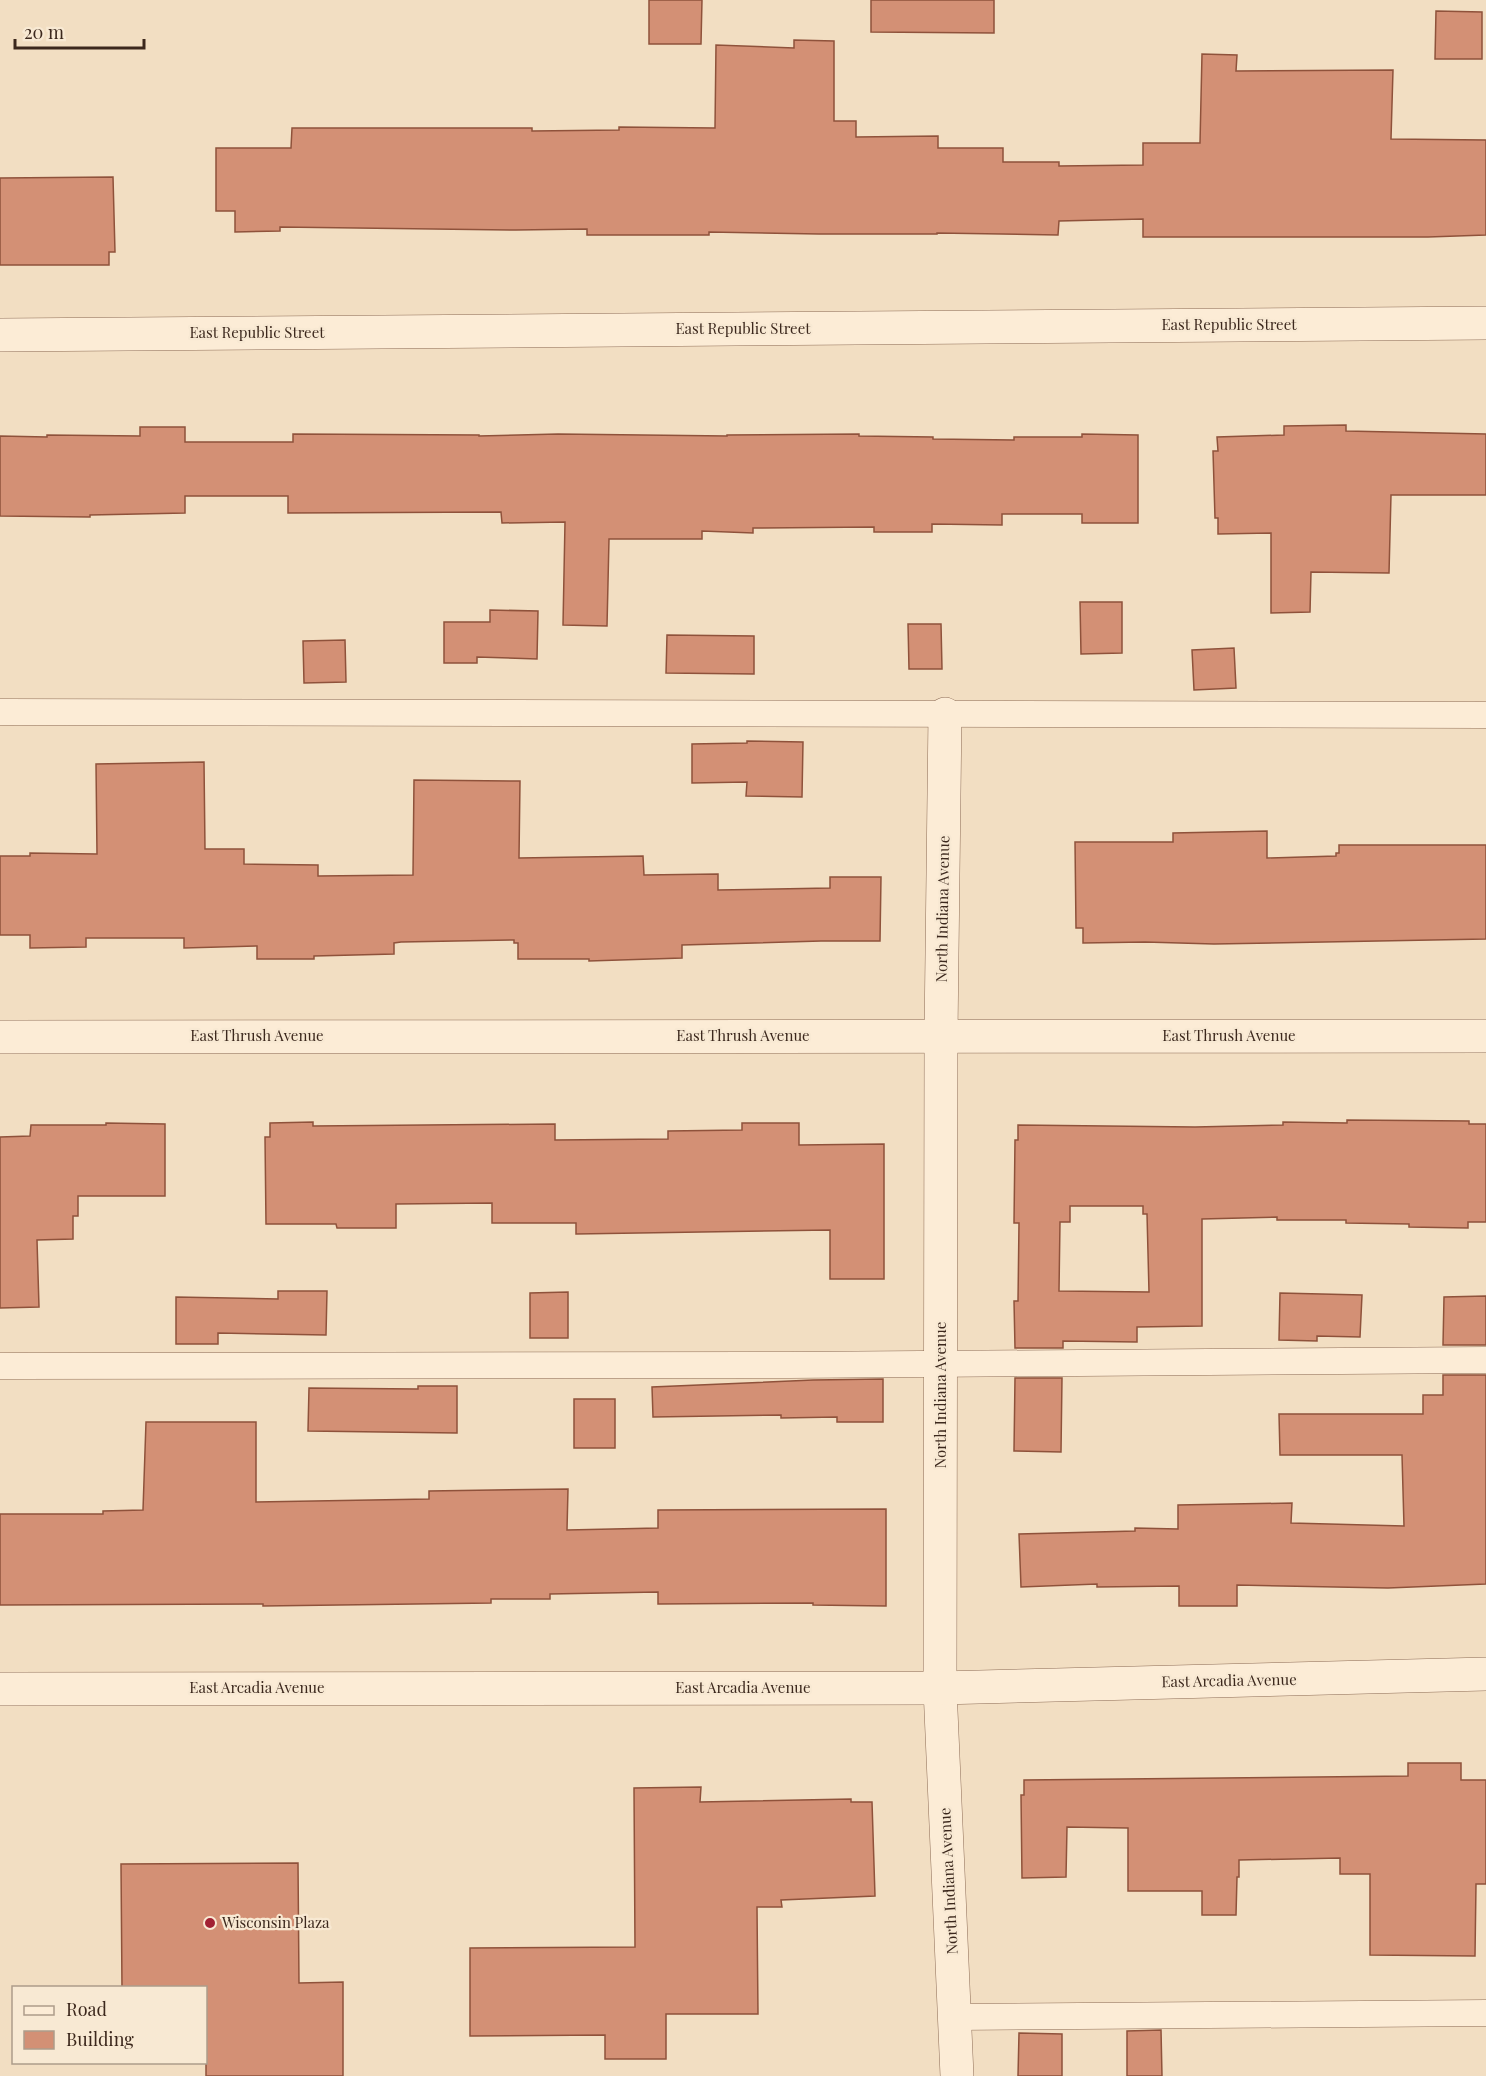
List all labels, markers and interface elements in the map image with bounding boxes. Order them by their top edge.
scale bar [15,12,144,50]
text: 20 m [24,20,64,44]
street label: East Republic Street [1161,314,1297,334]
street label: East Republic Street [675,318,811,338]
street label: East Republic Street [189,322,325,342]
street label: North Indiana Avenue [931,835,953,982]
street label: East Thrush Avenue [190,1025,324,1045]
street label: East Thrush Avenue [676,1025,810,1045]
street label: East Thrush Avenue [1162,1025,1296,1045]
street label: North Indiana Avenue [930,1322,950,1468]
street label: East Arcadia Avenue [1161,1669,1297,1691]
street label: East Arcadia Avenue [189,1677,325,1697]
street label: East Arcadia Avenue [675,1677,811,1697]
street label: North Indiana Avenue [934,1807,962,1955]
place label: Wisconsin Plaza [221,1912,330,1932]
marker: Wisconsin Plaza [203,1916,217,1930]
legend [12,1986,207,2064]
text: Road [66,1997,107,2021]
text: Building [66,2027,134,2051]

